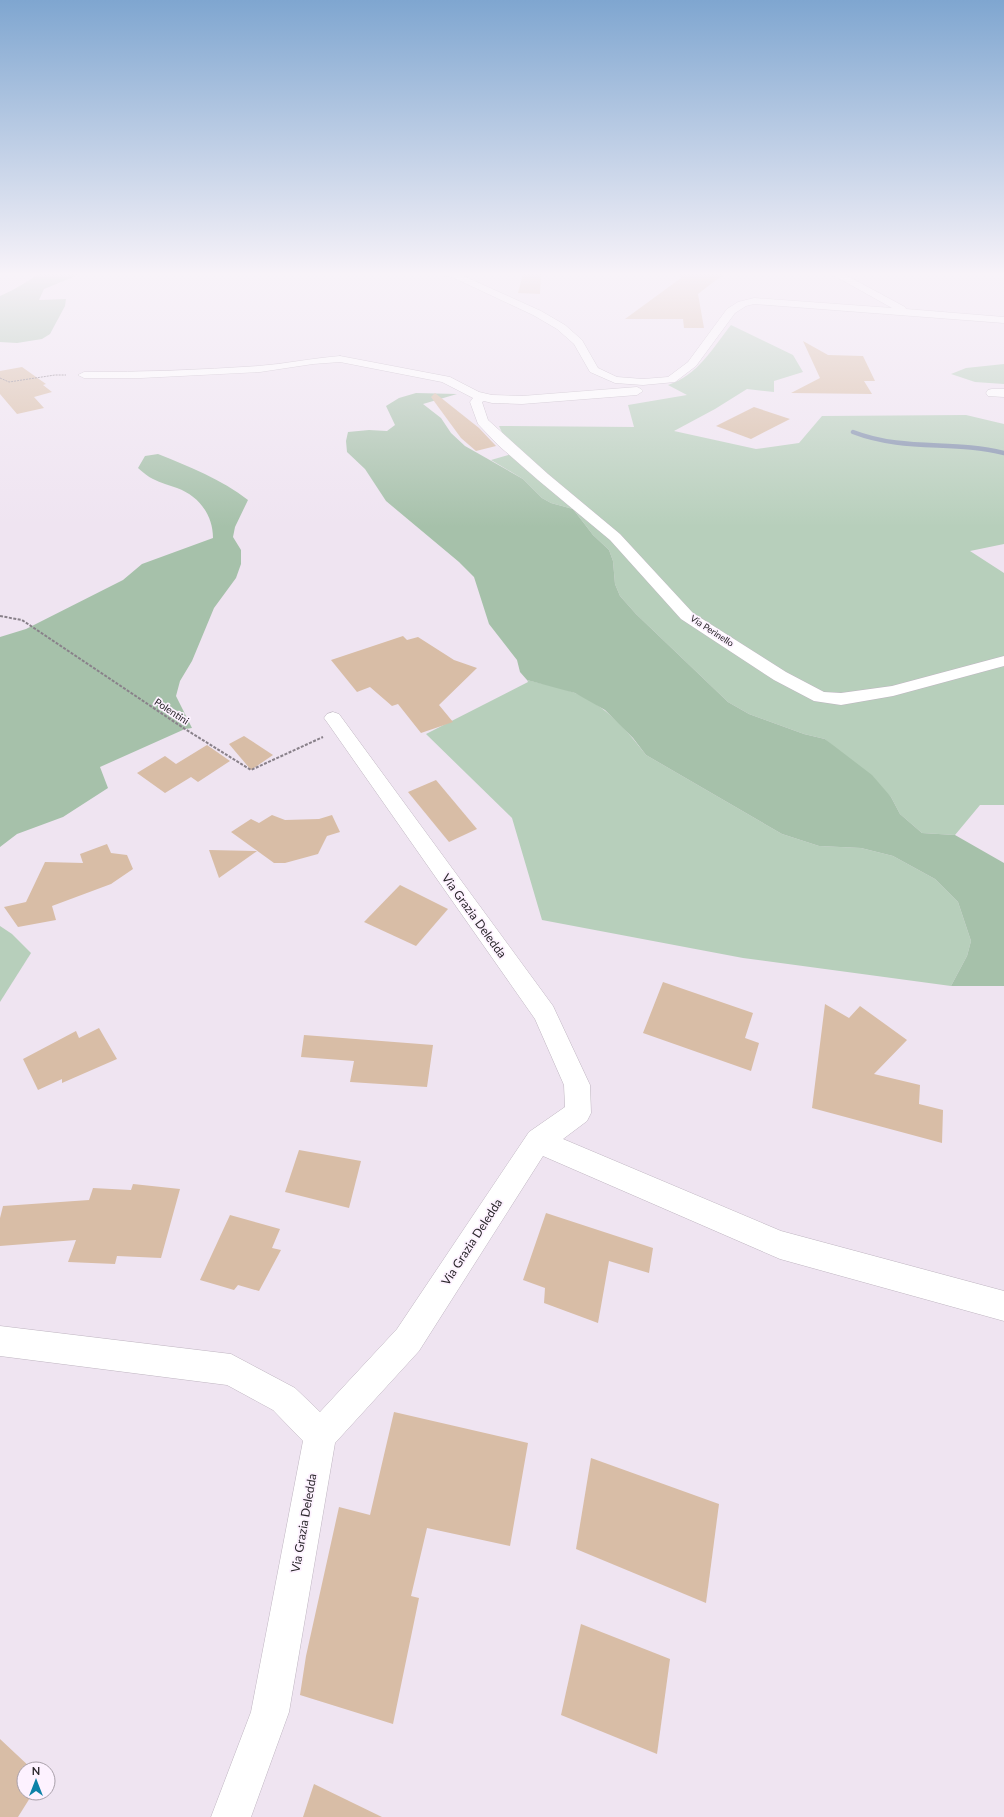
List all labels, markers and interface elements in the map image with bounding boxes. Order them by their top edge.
street label: Via Perinello [689,612,736,649]
street label: Polentini [153,695,191,727]
street label: Via Grazia Deledda [439,871,510,961]
street label: Via Grazia Deledda [438,1196,505,1288]
street label: Via Grazia Deledda [287,1472,320,1574]
north arrow [16,1761,56,1801]
text: N [32,1764,40,1777]

